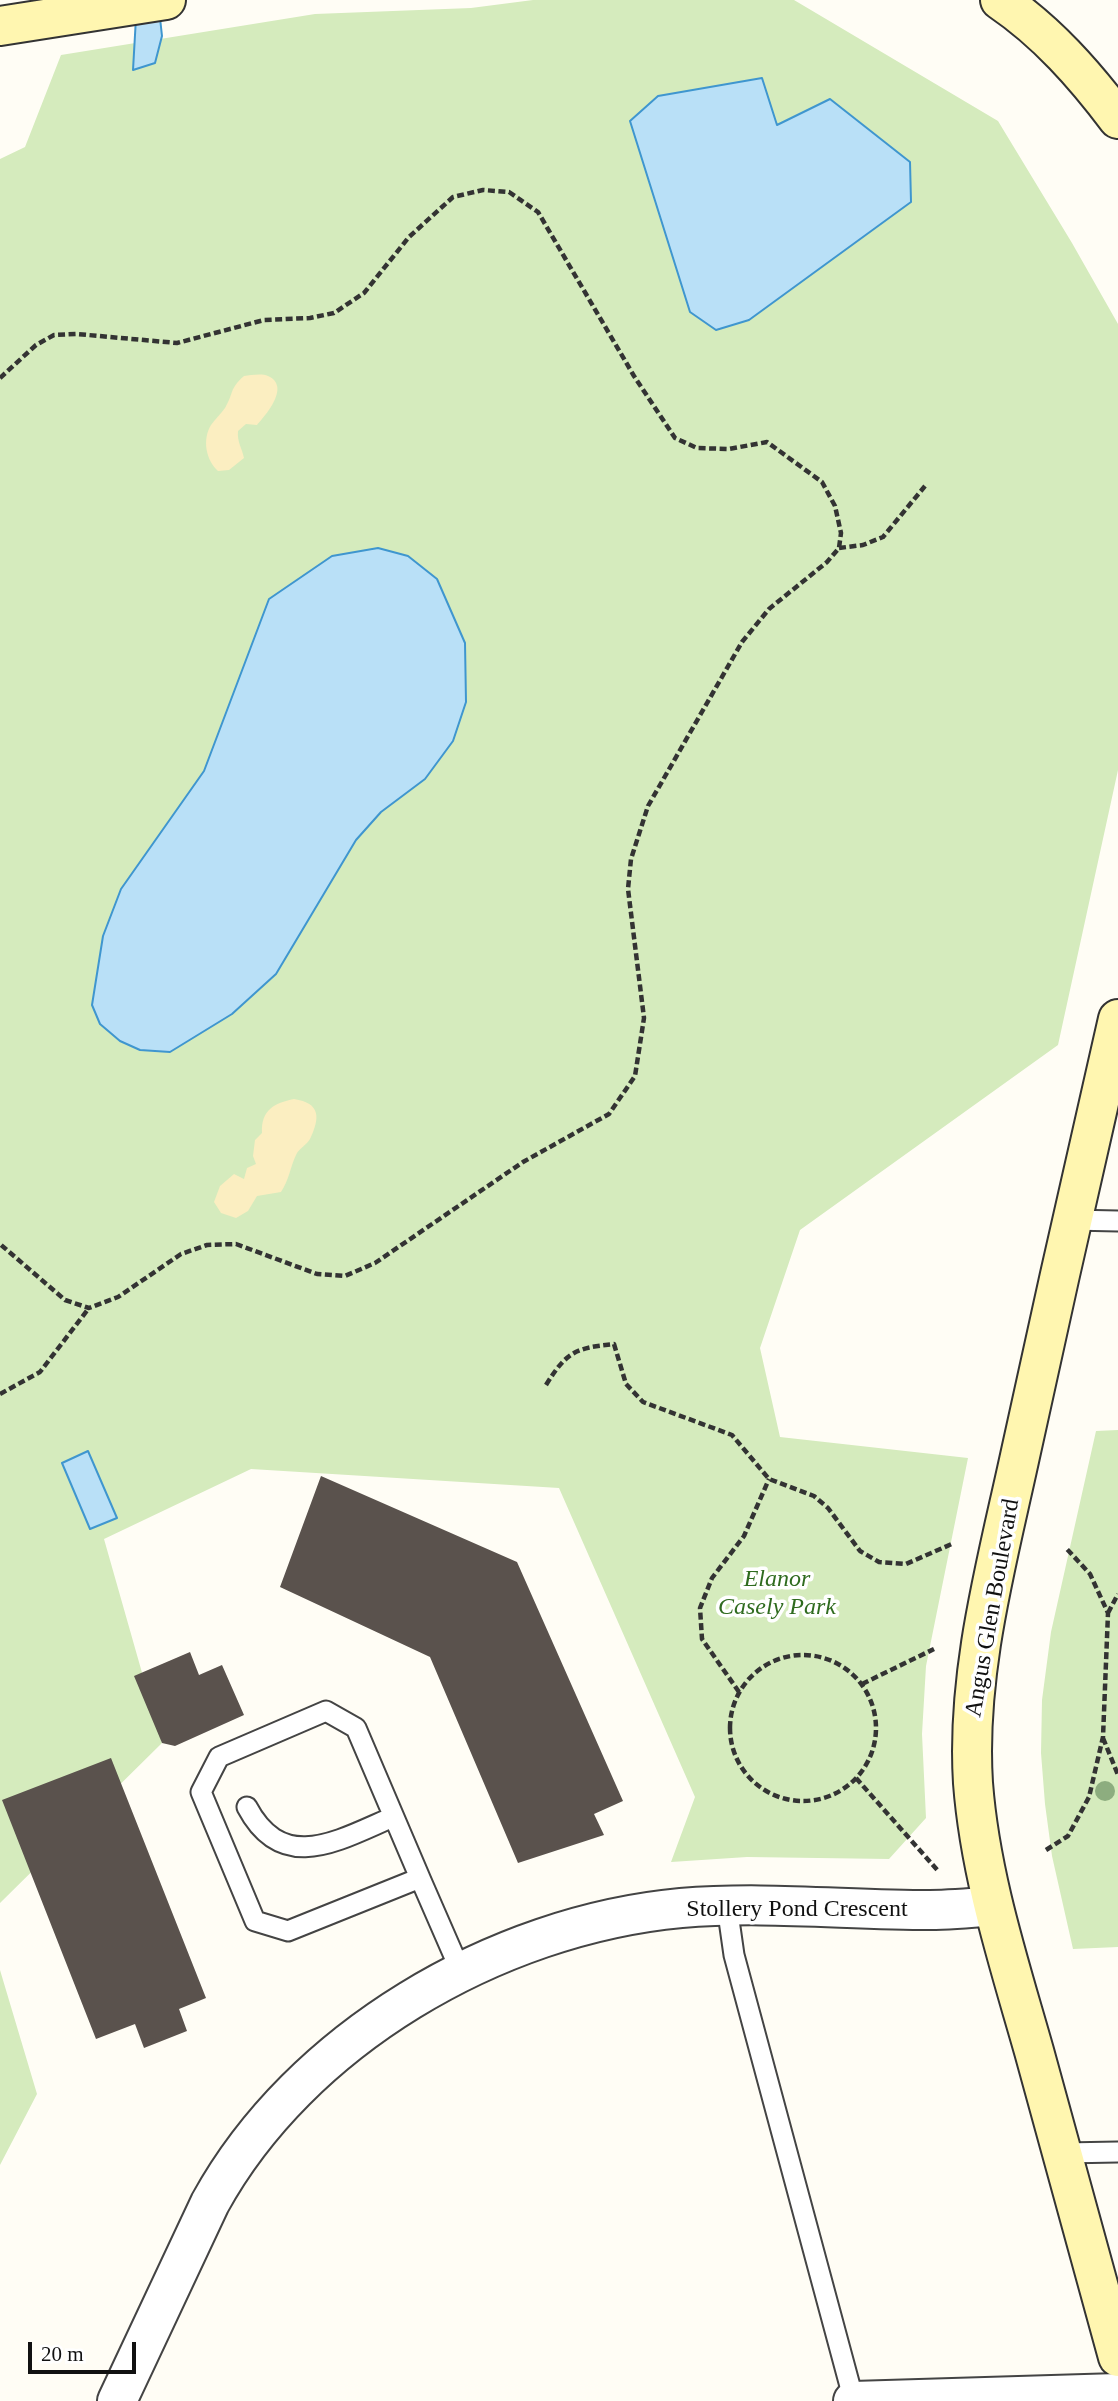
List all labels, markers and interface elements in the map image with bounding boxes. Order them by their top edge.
street label: Angus Glen Boulevard [960,1497,1026,1719]
park label: Elanor Casely Park [718,1566,836,1622]
street label: Stollery Pond Crescent [686,1896,908,1924]
scale bar [32,2328,140,2372]
text: 20 m [41,2342,84,2366]

